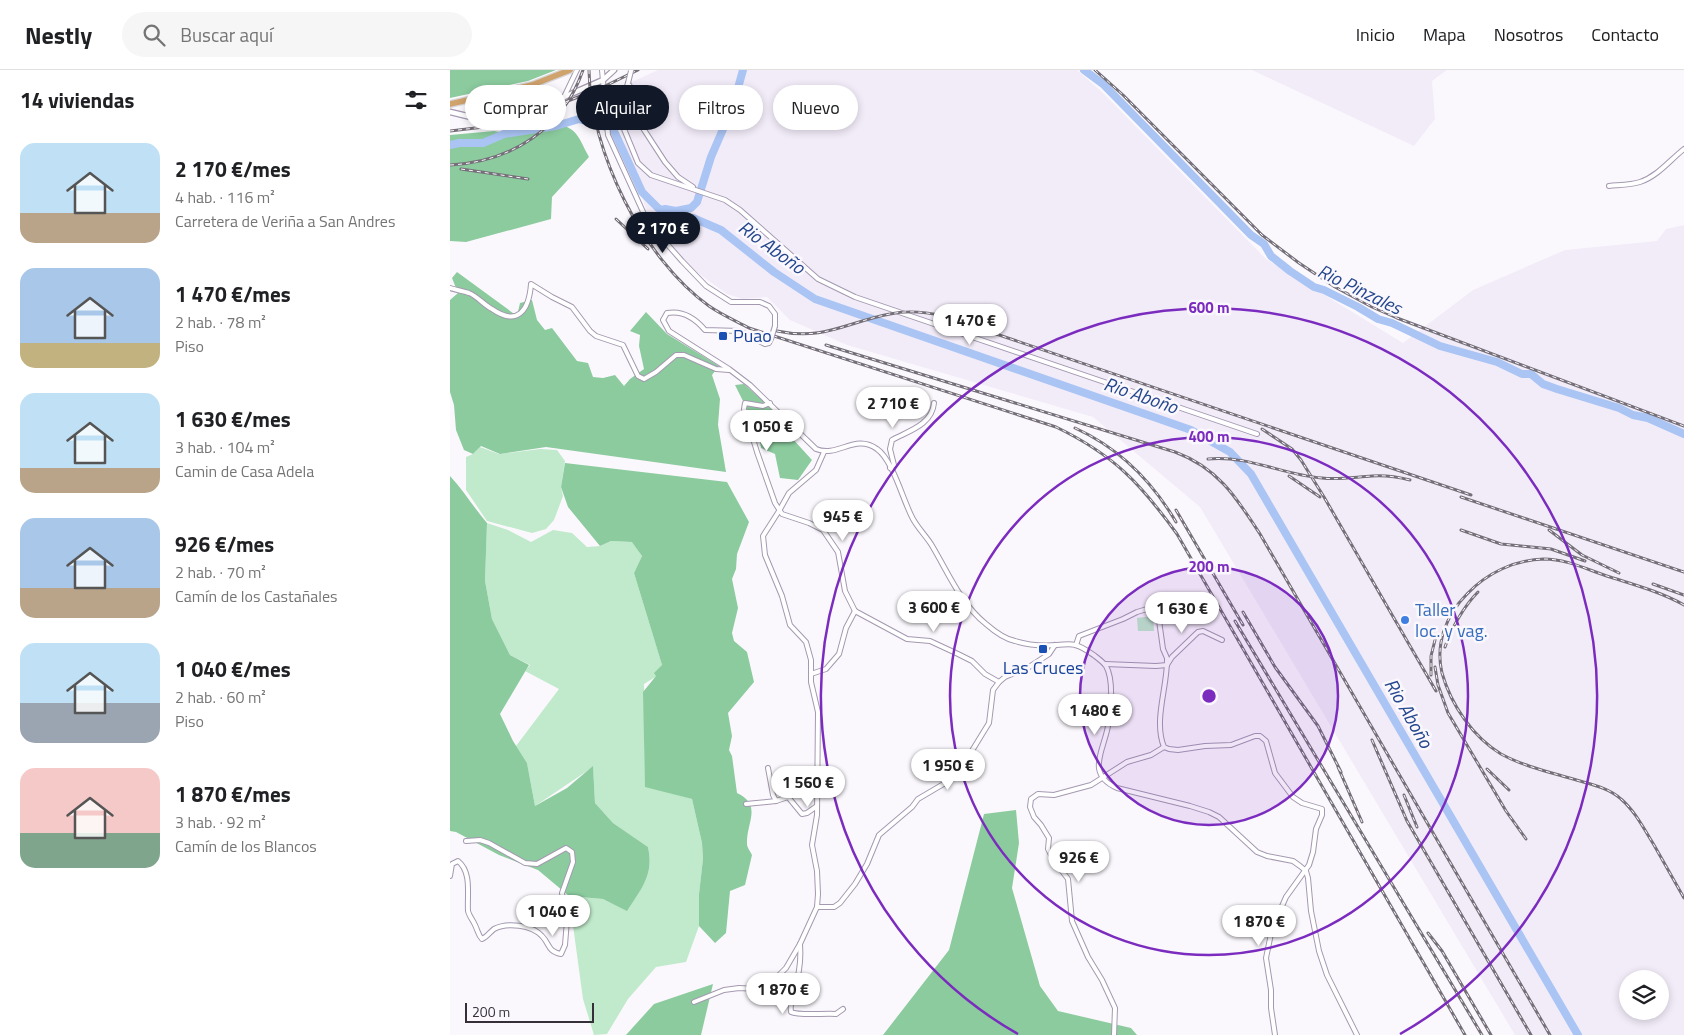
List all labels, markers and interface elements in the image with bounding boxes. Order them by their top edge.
search box [122,12,472,57]
text: Nestly [25,17,92,53]
text: Buscar aquí [180,20,273,49]
icon: search [140,21,168,49]
text: Inicio [1356,21,1395,48]
text: Mapa [1423,21,1466,48]
text: Nosotros [1494,21,1563,48]
text: Contacto [1591,21,1659,48]
text: 14 viviendas [20,84,134,116]
chip: Comprar [465,85,566,130]
chip: Alquilar [576,85,669,130]
chip: Filtros [679,85,763,130]
chip: Nuevo [773,85,858,130]
icon: filters [402,86,430,114]
text: 2 170 €/mes [175,153,291,185]
icon: home [60,163,120,223]
text: 4 hab. · 116 m² [175,185,275,209]
text: Carretera de Veriña a San Andres [175,209,395,233]
pin: 2 170 € [617,212,709,254]
water label: Rio Aboño [733,212,812,281]
text: 2 170 € [637,216,689,240]
water label: Rio Pinzales [1313,256,1409,322]
text: 1 470 €/mes [175,278,291,310]
icon: home [60,288,120,348]
text: 600 m [1188,296,1230,319]
pin: 1 470 € [924,304,1016,346]
text: 1 470 € [944,308,996,332]
text: 2 hab. · 78 m² [175,310,266,334]
place label: Puao [733,322,772,349]
marker: Puao [717,330,729,342]
text: Piso [175,334,204,358]
water label: Rio Aboño [1100,368,1183,421]
pin: 2 710 € [847,386,939,429]
text: 2 710 € [867,391,919,415]
text: 1 630 €/mes [175,403,291,435]
pin: 1 050 € [721,410,813,452]
icon: home [60,413,120,473]
text: 1 050 € [741,414,793,438]
text: 400 m [1188,425,1230,448]
text: 3 hab. · 104 m² [175,435,275,459]
text: Camin de Casa Adela [175,459,314,483]
pin: 945 € [808,500,878,542]
text: 945 € [823,504,863,528]
text: 926 €/mes [175,528,274,560]
icon: home [60,538,120,598]
text: 200 m [1188,555,1230,578]
text: 2 hab. · 70 m² [175,560,266,584]
text: Camín de los Castañales [175,584,338,608]
pin: 3 600 € [888,590,980,633]
pin: 1 630 € [1136,592,1228,634]
text: 3 600 € [908,595,960,619]
text: 1 630 € [1156,596,1208,620]
place label: Taller loc. y vag. [1415,596,1488,644]
marker: Taller loc. y vag. [1399,614,1411,626]
marker: Las Cruces [1037,643,1049,655]
text: 1 040 €/mes [175,653,291,685]
place label: Las Cruces [1003,654,1083,681]
icon: home [60,663,120,723]
water label: Rio Aboño [1378,672,1441,754]
text: 2 hab. · 60 m² [175,685,266,709]
centre of rings [1200,687,1218,705]
pin: 1 480 € [1049,694,1141,736]
text: 1 480 € [1069,698,1121,722]
text: Piso [175,709,204,733]
pin: 1 950 € [902,748,994,791]
text: 1 950 € [922,753,974,777]
pin: 1 560 € [762,766,854,808]
text: 1 560 € [782,770,834,794]
text: 1 870 €/mes [175,778,291,810]
icon: home [60,788,120,848]
text: 3 hab. · 92 m² [175,810,266,834]
text: Camín de los Blancos [175,834,317,858]
pin: 926 € [1044,840,1114,883]
text: 926 € [1059,845,1099,869]
pin: 1 040 € [507,894,599,937]
text: 1 040 € [527,899,579,923]
pin: 1 870 € [1213,904,1305,947]
text: 1 870 € [1233,909,1285,933]
map controls [1619,970,1669,1020]
button: layers [1619,970,1669,1020]
pin: 1 870 € [737,972,829,1015]
text: 1 870 € [757,977,809,1001]
scale bar [465,1000,594,1023]
text: 200 m [472,1001,510,1022]

